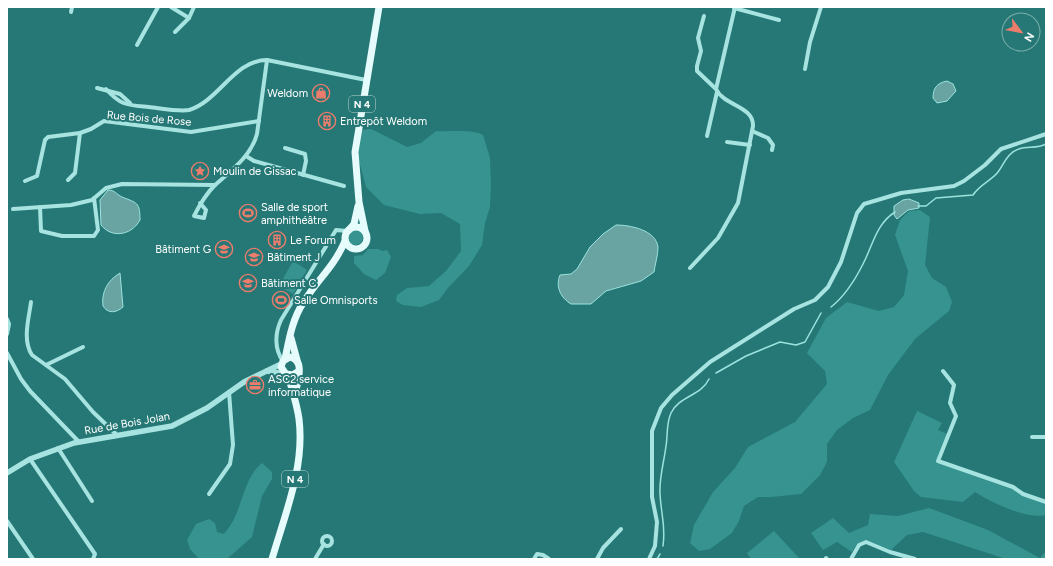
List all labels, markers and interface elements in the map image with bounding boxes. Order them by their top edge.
north arrow [1001,12,1041,52]
text: N [1021,30,1037,44]
shop icon: Weldom [311,83,331,103]
place label: Weldom [267,87,308,100]
road number: N 4 [349,96,375,112]
street label: Rue Bois de Rose [106,108,192,129]
building icon: Entrepôt Weldom [317,111,337,131]
place label: Entrepôt Weldom [340,115,427,128]
place icon: Moulin de Gissac [190,161,210,181]
place label: Moulin de Gissac [213,165,297,178]
place label: Salle de sport amphithéâtre [261,201,328,227]
sports icon: Salle de sport amphithéâtre [238,203,258,223]
building icon: Le Forum [267,230,287,250]
place label: Le Forum [290,234,336,247]
school or university icon: Bâtiment G [214,239,234,259]
place label: Bâtiment G [155,243,211,256]
school or university icon: Bâtiment J [244,247,264,267]
place label: Bâtiment J [267,251,320,264]
school or university icon: Bâtiment C [238,273,258,293]
place label: Bâtiment C [261,277,316,290]
sports icon: Salle Omnisports [271,290,291,310]
place label: Salle Omnisports [294,294,378,307]
place label: ASC2 service informatique [268,373,334,399]
office icon: ASC2 service informatique [245,375,265,395]
street label: Rue de Bois Jolan [83,410,171,437]
road number: N 4 [282,471,308,487]

